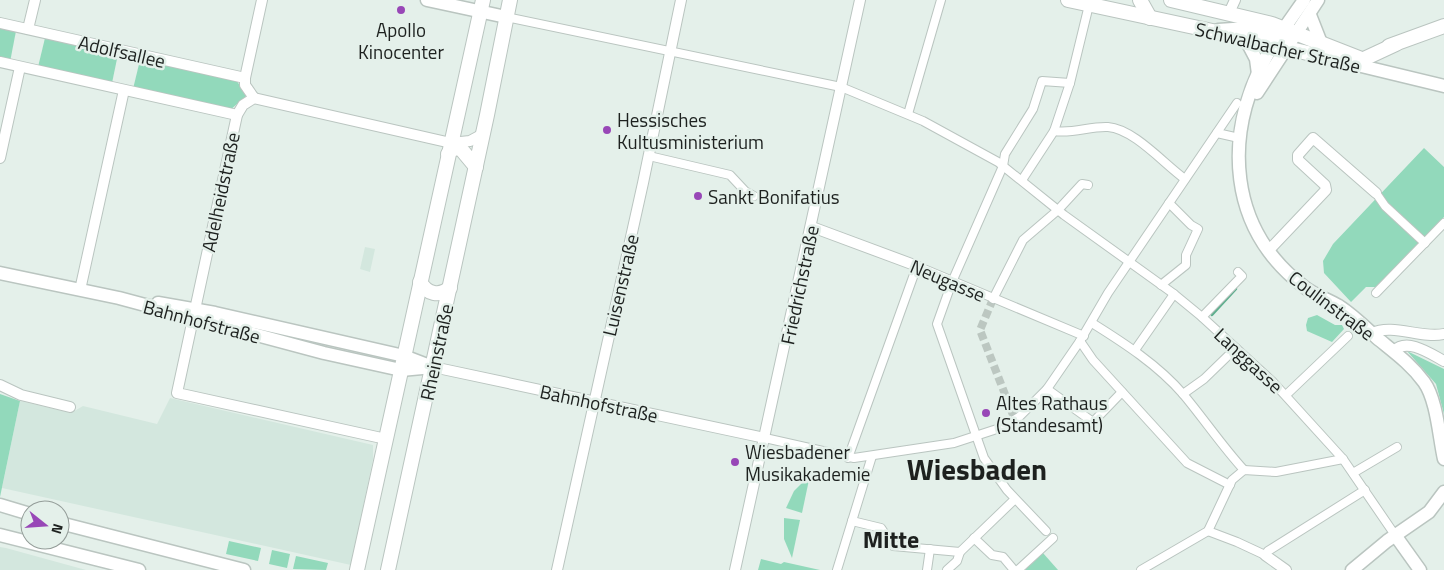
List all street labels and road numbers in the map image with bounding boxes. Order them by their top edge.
street label: Schwalbacher Straße [1193,14,1363,80]
street label: Adolfsallee [76,27,168,75]
street label: Adelheidstraße [193,130,247,254]
street label: Friedrichstraße [772,223,826,347]
street label: Luisenstraße [594,231,646,339]
street label: Neugasse [906,251,990,309]
street label: Coulinstraße [1283,263,1381,347]
street label: Bahnhofstraße [140,291,264,351]
street label: Rheinstraße [412,301,460,403]
street label: Langgasse [1208,320,1290,400]
street label: Bahnhofstraße [537,376,661,430]

